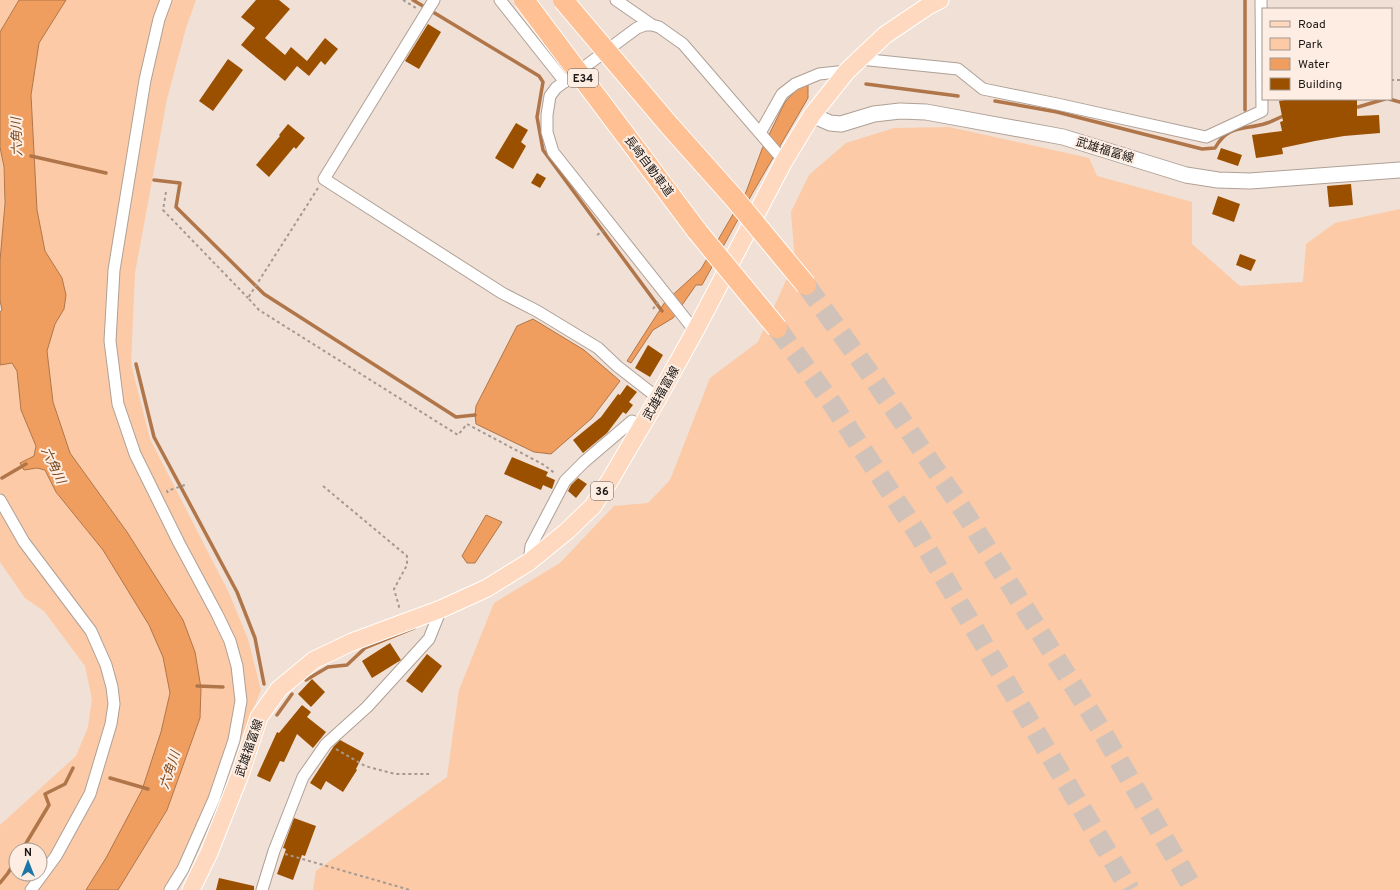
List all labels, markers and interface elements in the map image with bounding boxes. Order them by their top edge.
legend [1262,8,1392,100]
text: Road [1298,17,1326,33]
text: Park [1298,37,1323,53]
text: Water [1298,57,1330,73]
road number: E34 [568,69,598,87]
text: Building [1298,77,1342,93]
water label: 六角川 [9,115,27,157]
street label: 長崎自動車道 [620,133,676,200]
street label: 武雄福富線 [1074,135,1136,167]
street label: 武雄福富線 [640,364,684,423]
water label: 六角川 [36,445,69,489]
road number: 36 [591,482,613,500]
street label: 武雄福富線 [233,717,267,779]
water label: 六角川 [157,748,185,792]
north arrow [8,842,48,882]
text: N [24,846,32,860]

